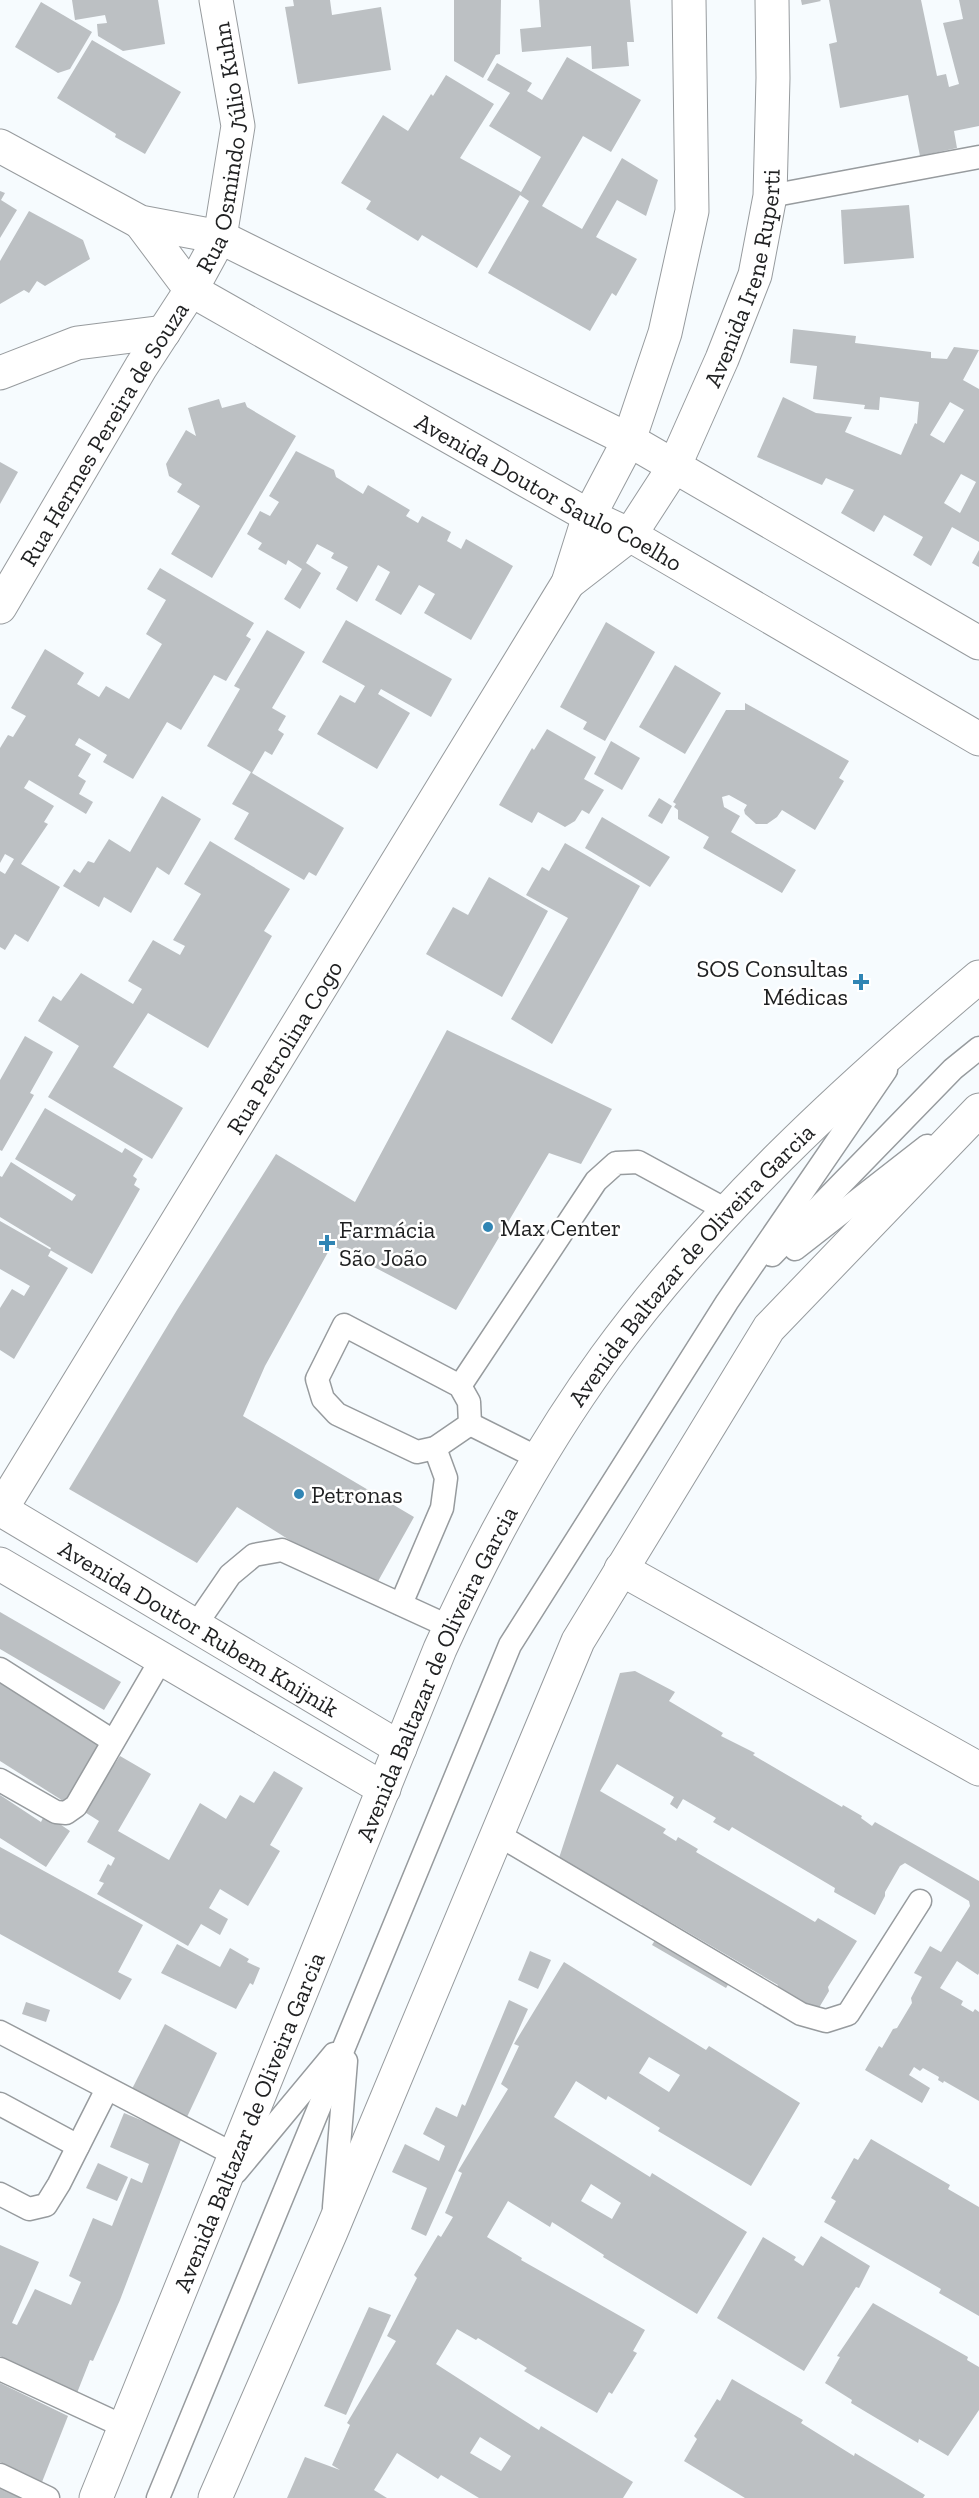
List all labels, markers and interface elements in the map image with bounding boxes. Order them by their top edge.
street label: Rua Osmindo Júlio Kuhn [189,20,253,278]
street label: Avenida Irene Ruperti [697,168,785,391]
street label: Rua Hermes Pereira de Souza [13,296,194,571]
street label: Avenida Doutor Saulo Coelho [411,406,688,577]
place label: SOS Consultas Médicas [697,954,848,1011]
street label: Rua Petrolina Cogo [220,955,348,1139]
marker: SOS Consultas Médicas [852,973,870,991]
street label: Avenida Baltazar de Oliveira Garcia [562,1117,820,1411]
place label: Max Center [500,1213,621,1242]
place label: Farmácia São João [339,1215,436,1272]
marker: Max Center [481,1220,495,1234]
marker: Farmácia São João [320,1236,334,1250]
place label: Petronas [311,1480,403,1509]
marker: Petronas [292,1487,306,1501]
street label: Avenida Baltazar de Oliveira Garcia [349,1500,523,1845]
street label: Avenida Doutor Rubem Knijnik [54,1533,345,1723]
street label: Avenida Baltazar de Oliveira Garcia [167,1947,330,2296]

